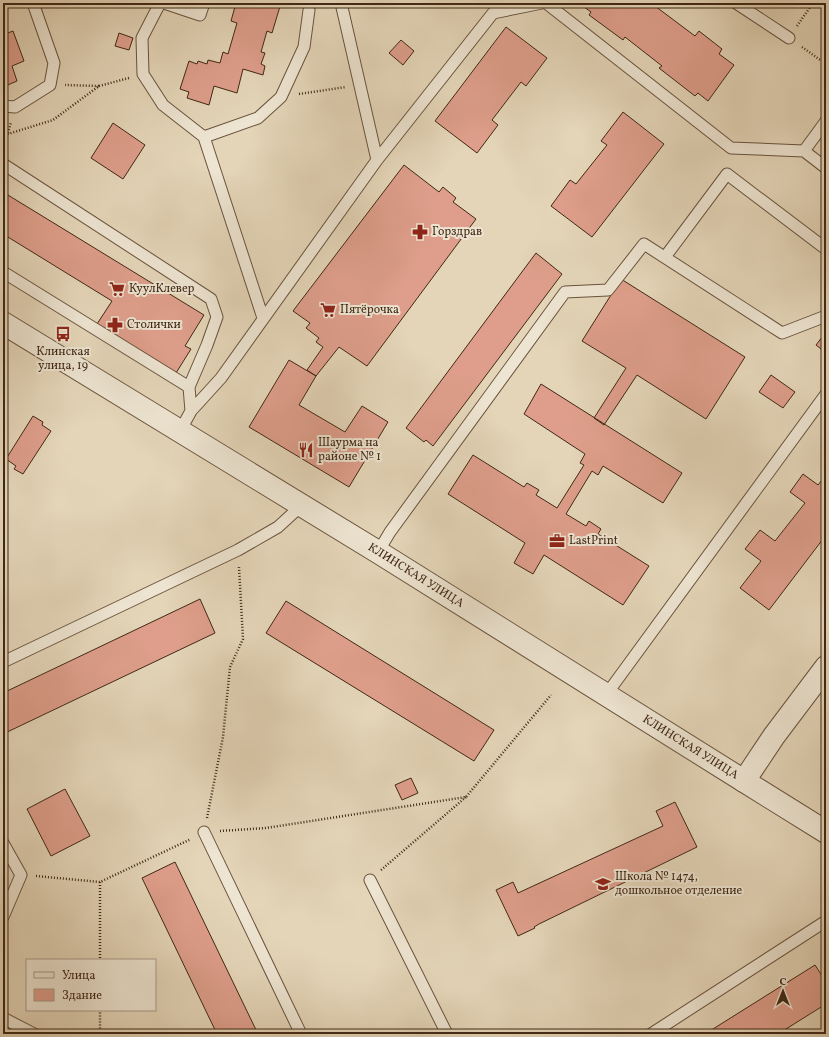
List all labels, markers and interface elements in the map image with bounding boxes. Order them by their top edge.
pharmacy icon: Горздрав [411,223,429,241]
place label: Горздрав [432,224,482,240]
supermarket icon: КуулКлевер [108,280,126,298]
place label: КуулКлевер [129,281,195,297]
supermarket icon: Пятёрочка [319,301,337,319]
place label: Пятёрочка [340,302,399,318]
pharmacy icon: Столички [106,316,124,334]
place label: Столички [127,317,181,333]
bus stop icon: Клинская улица, 19 [54,325,72,343]
place label: Клинская улица, 19 [36,344,90,374]
place label: Шаурма на районе № 1 [318,435,381,465]
restaurant icon: Шаурма на районе № 1 [297,441,315,459]
office icon: LastPrint [548,532,566,550]
place label: LastPrint [569,533,618,549]
street label: КЛИНСКАЯ УЛИЦА [365,540,467,612]
street label: КЛИНСКАЯ УЛИЦА [639,711,742,784]
place label: Школа № 1474, дошкольное отделение [615,869,743,899]
school or university icon: Школа № 1474, дошкольное отделение [594,875,612,893]
legend [26,959,156,1011]
text: Улица [62,968,95,984]
north arrow [763,971,803,1011]
text: С [779,975,787,990]
text: Здание [62,988,102,1004]

